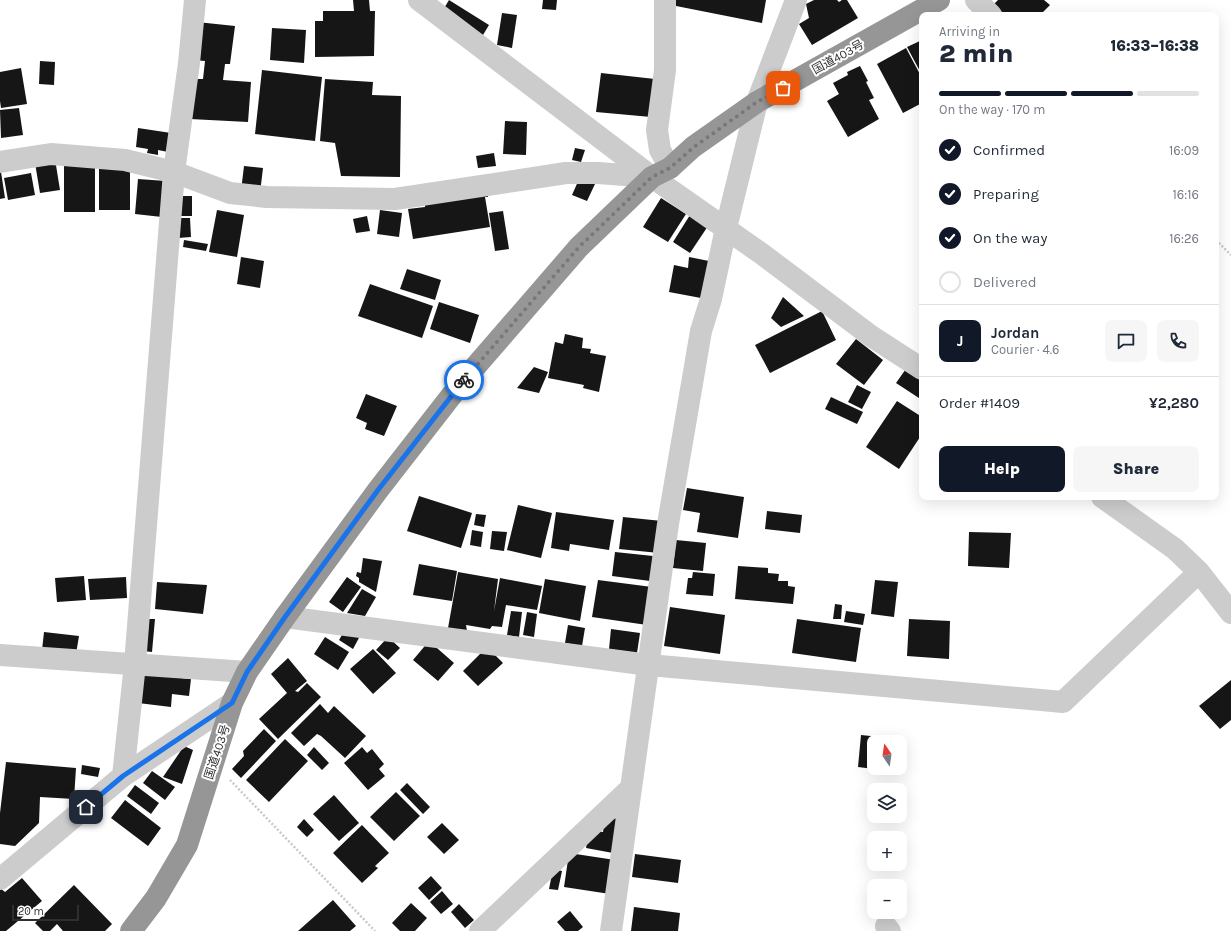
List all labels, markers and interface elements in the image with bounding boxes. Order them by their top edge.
text: Arriving in [939,24,1000,39]
street label: 国道403号 [810,37,866,77]
text: 16:33–16:38 [1111,37,1199,55]
text: 2 min [939,38,1014,69]
pin [766,71,800,105]
icon: bag [772,77,794,99]
text: On the way · 170 m [939,102,1045,117]
icon: check [939,139,961,161]
text: Confirmed [973,141,1045,159]
text: 16:09 [1169,143,1199,158]
icon: check [939,183,961,205]
text: Preparing [973,185,1039,203]
text: 16:16 [1173,187,1199,202]
icon: check [939,227,961,249]
text: On the way [973,229,1047,247]
text: 16:26 [1169,231,1199,246]
text: Delivered [973,273,1037,291]
button: chat [1105,320,1147,362]
button: phone [1157,320,1199,362]
text: Jordan [991,324,1039,342]
text: J [957,332,963,350]
text: Courier · 4.6 [991,342,1059,357]
courier [444,360,484,400]
icon: bike [453,369,475,391]
text: Order #1409 [939,394,1020,412]
text: ¥2,280 [1149,394,1199,412]
button: Help [939,446,1065,492]
button: Share [1073,446,1199,492]
street label: 国道403号 [202,723,232,781]
north arrow [867,735,907,775]
map controls [867,735,907,919]
button: layers [867,783,907,823]
pin [69,790,103,824]
icon: home [75,796,97,818]
button: + [867,831,907,871]
button: − [867,879,907,919]
scale bar [12,903,79,922]
text: 20 m [18,905,44,918]

